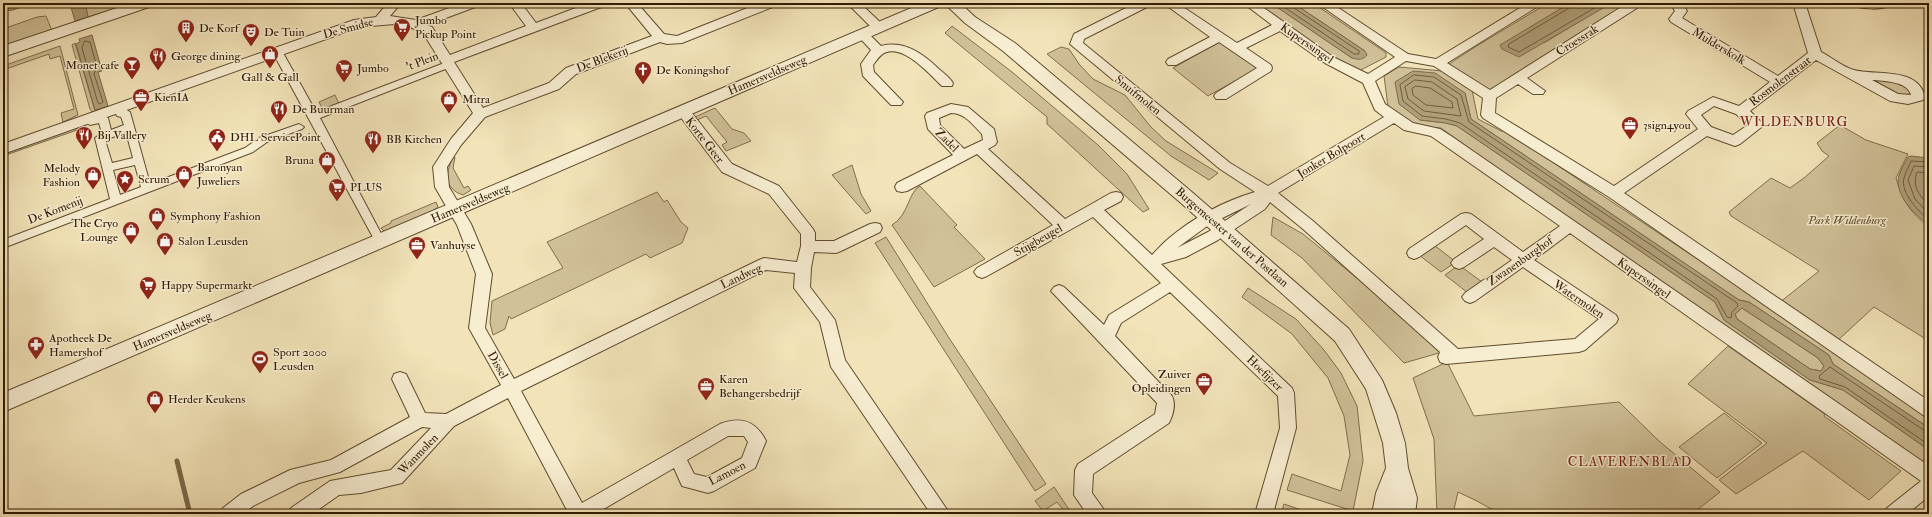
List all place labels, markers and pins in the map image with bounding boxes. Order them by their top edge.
place label: Jumbo Pickup Point [414,13,476,42]
supermarket icon: Jumbo Pickup Point [392,17,412,42]
building icon: De Korf [176,18,196,43]
place label: De Korf [199,21,241,36]
theatre icon: De Tuin [241,22,261,47]
place label: De Tuin [264,25,305,40]
shop icon: Gall & Gall [260,44,280,69]
restaurant icon: George dining [148,46,168,71]
place label: George dining [171,49,241,64]
bar icon: Monet cafe [122,55,142,80]
place label: Monet cafe [66,58,119,73]
supermarket icon: Jumbo [334,58,354,83]
church icon: De Koningshof [633,60,653,85]
place label: Jumbo [356,61,389,76]
place label: De Koningshof [656,63,731,78]
place label: Gall & Gall [241,70,299,85]
office icon: KienIA [131,87,151,112]
shop icon: Mitra [439,89,459,114]
place label: KienIA [154,90,190,105]
place label: Mitra [462,92,491,107]
restaurant icon: De Buurman [269,99,289,124]
place label: De Buurman [292,102,355,117]
office icon: 3sign4you [1620,115,1640,140]
place label: 3sign4you [1643,118,1691,133]
restaurant icon: Bij Vallery [74,125,94,150]
public building icon: DHL ServicePoint [207,127,227,152]
place label: Bij Vallery [97,128,147,143]
restaurant icon: BB Kitchen [363,129,383,154]
place label: DHL ServicePoint [230,130,321,145]
place label: BB Kitchen [386,132,442,147]
shop icon: Bruna [317,150,337,175]
place label: Bruna [284,153,315,168]
place label: Baronyan Juweliers [196,160,242,189]
place label: Melody Fashion [42,161,81,190]
shop icon: Baronyan Juweliers [174,164,194,189]
shop icon: Melody Fashion [83,165,103,190]
place icon: Scrum [115,169,135,194]
place label: Scrum [138,172,170,187]
supermarket icon: PLUS [327,177,347,202]
place label: PLUS [350,180,382,195]
shop icon: Symphony Fashion [147,206,167,231]
place label: Symphony Fashion [170,209,261,224]
place label: The Cryo Lounge [71,216,118,245]
shop icon: The Cryo Lounge [121,220,141,245]
shop icon: Salon Leusden [155,231,175,256]
place label: Salon Leusden [178,234,248,249]
office icon: Vanhuyse [407,235,427,260]
place label: Vanhuyse [430,238,475,253]
supermarket icon: Happy Supermarkt [138,275,158,300]
place label: Happy Supermarkt [161,278,252,293]
place label: Apotheek De Hamershof [48,331,112,360]
pharmacy icon: Apotheek De Hamershof [26,335,46,360]
place label: Sport 2000 Leusden [273,345,327,374]
sports icon: Sport 2000 Leusden [250,349,270,374]
place label: Zuiver Opleidingen [1132,367,1192,396]
office icon: Zuiver Opleidingen [1194,371,1214,396]
place label: Karen Behangersbedrijf [719,372,802,401]
office icon: Karen Behangersbedrijf [696,376,716,401]
shop icon: Herder Keukens [145,389,165,414]
place label: Herder Keukens [168,392,245,407]

